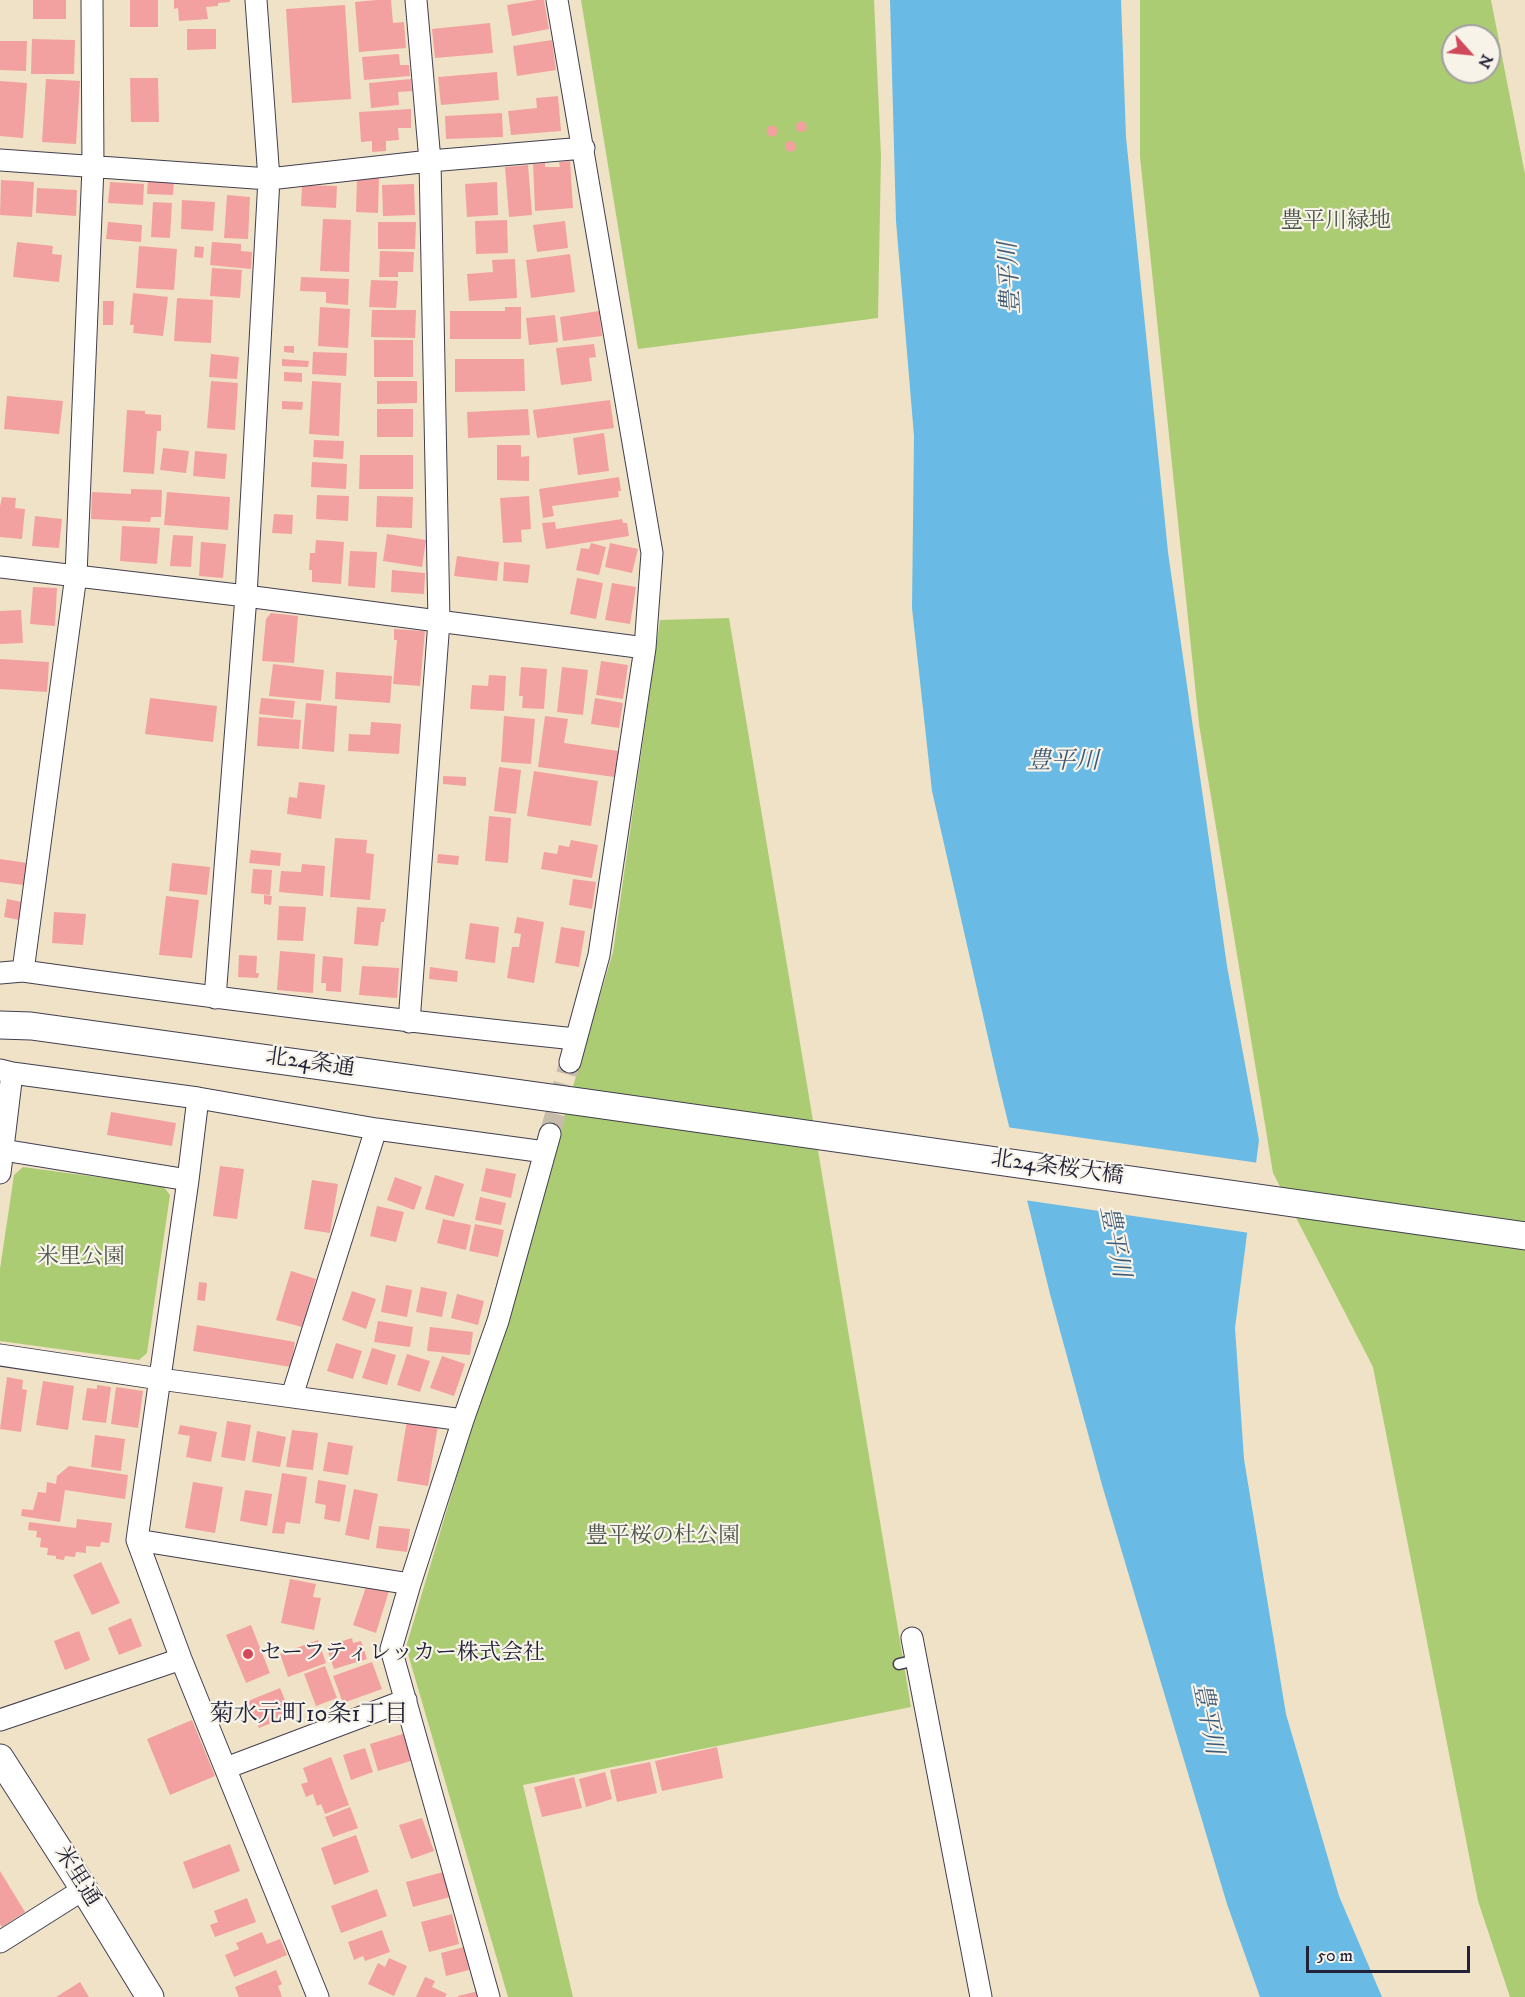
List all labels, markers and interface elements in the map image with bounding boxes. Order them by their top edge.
north arrow [1441,24,1501,84]
text: N [1473,51,1497,72]
park label: 豊平川緑地 [1281,209,1391,235]
water label: 豊平川 [996,241,1028,315]
water label: 豊平川 [1027,749,1099,777]
street label: 北24条通 [264,1045,356,1083]
street label: 北24条桜大橋 [989,1147,1125,1191]
water label: 豊平川 [1092,1204,1134,1280]
park label: 米里公園 [37,1245,125,1271]
park label: 豊平桜の杜公園 [586,1524,740,1550]
place label: セーフティレッカー株式会社 [260,1641,545,1667]
marker: セーフティレッカー株式会社 [241,1647,255,1661]
water label: 豊平川 [1185,1681,1227,1757]
district label: 菊水元町10条1丁目 [210,1702,408,1730]
street label: 米里通 [47,1842,105,1912]
scale bar [1309,1934,1472,1972]
text: 50 m [1317,1945,1353,1967]

